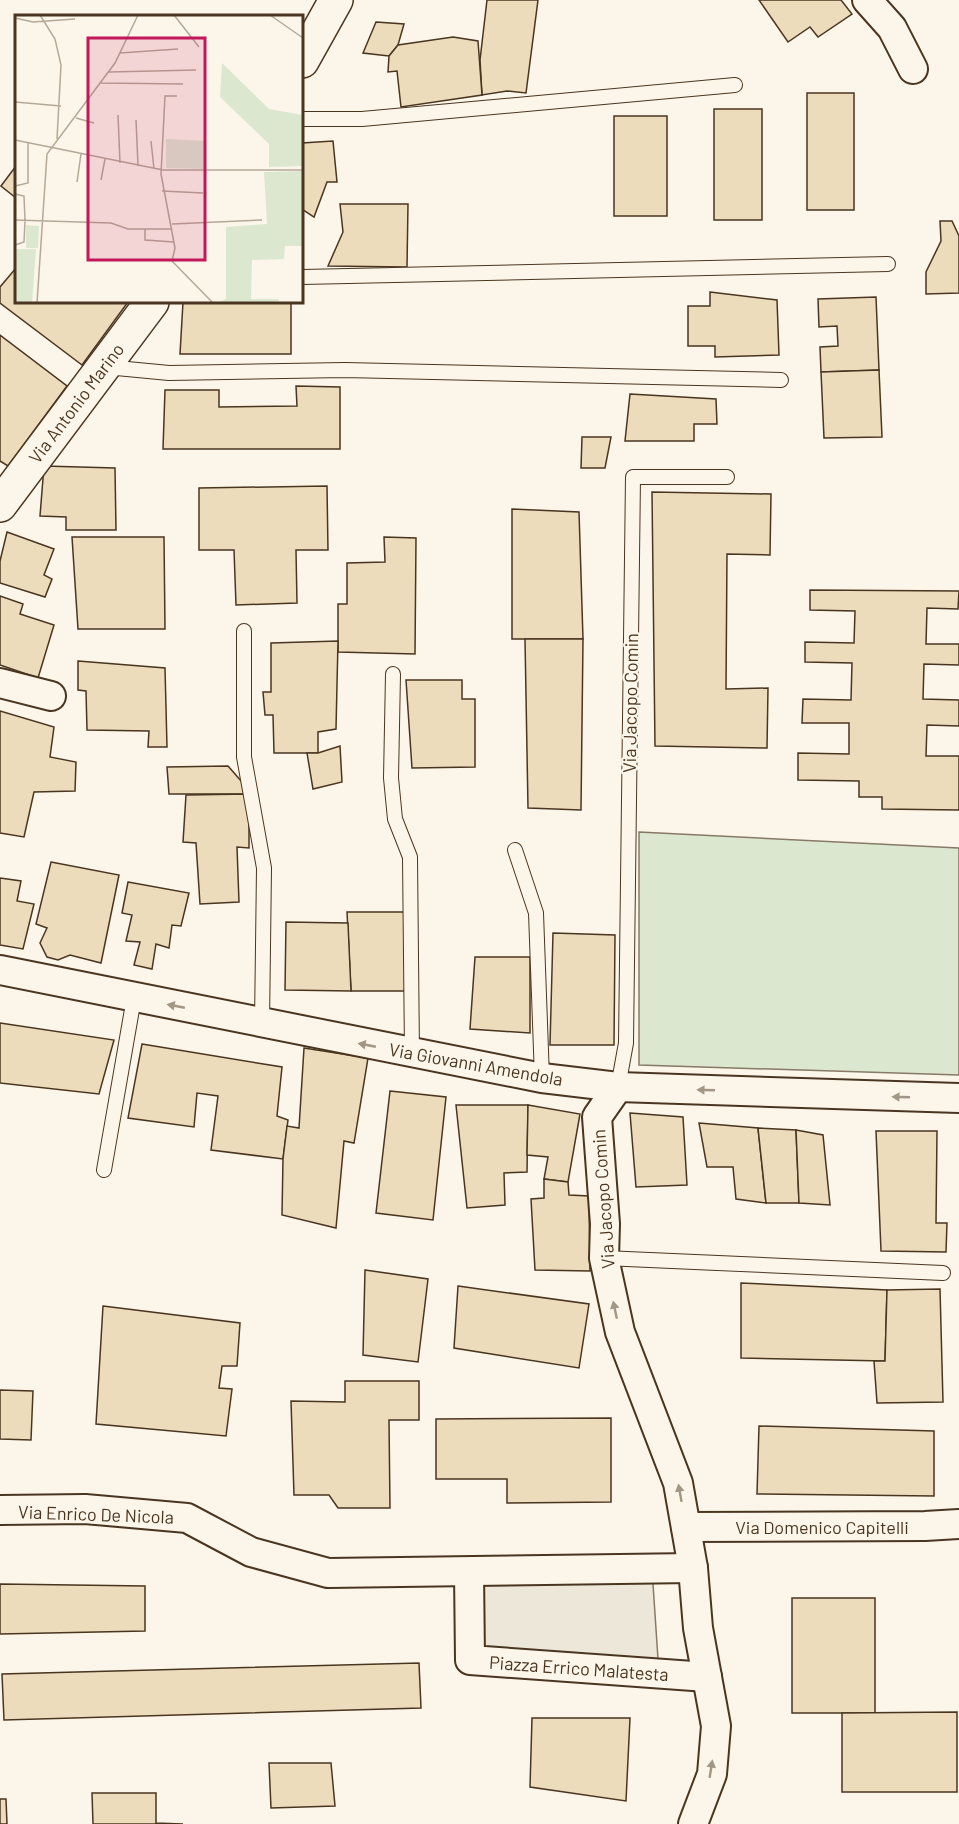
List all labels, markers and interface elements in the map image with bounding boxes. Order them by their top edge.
inset map [15,15,303,303]
street label: Via Antonio Marino [24,338,128,468]
street label: Via Jacopo Comin [618,633,642,773]
one-way arrow [166,1001,185,1010]
street label: Via Giovanni Amendola [387,1038,565,1090]
one-way arrow [358,1040,377,1049]
one-way arrow [696,1085,715,1095]
one-way arrow [891,1092,910,1102]
street label: Via Jacopo Comin [587,1128,619,1270]
one-way arrow [610,1300,619,1319]
one-way arrow [675,1483,684,1502]
street label: Via Enrico De Nicola [18,1500,174,1528]
street label: Via Domenico Capitelli [735,1516,909,1538]
street label: Piazza Errico Malatesta [488,1651,670,1685]
one-way arrow [707,1759,716,1778]

